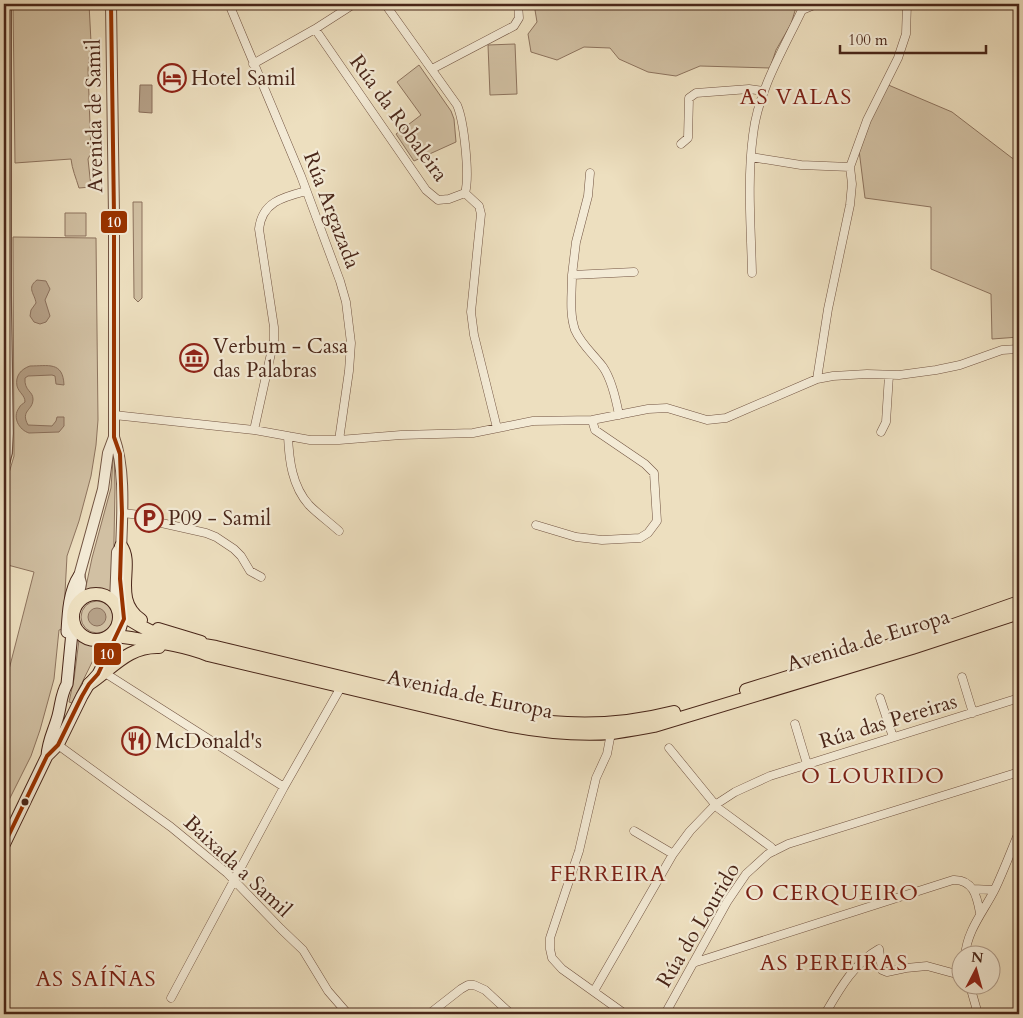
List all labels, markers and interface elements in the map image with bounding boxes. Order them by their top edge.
scale bar [840,22,987,54]
text: 100 m [848,30,888,50]
street label: Avenida de Samil [79,39,110,193]
street label: Rúa da Robaleira [343,49,455,188]
hotel icon: Hotel Samil [157,63,187,93]
place label: Hotel Samil [191,64,296,93]
district label: AS VALAS [740,82,852,112]
street label: Rúa Argazada [296,148,367,273]
line badge: 10 [100,210,128,234]
text: 10 [107,213,121,232]
place label: Verbum - Casa das Palabras [213,332,348,385]
museum icon: Verbum - Casa das Palabras [179,343,209,373]
parking icon: P09 - Samil [134,503,164,533]
place label: P09 - Samil [168,504,271,533]
street label: Avenida de Europa [783,602,953,679]
line badge: 10 [93,642,122,666]
text: 10 [100,645,114,664]
street label: Avenida de Europa [384,663,556,726]
street label: Rúa das Pereiras [816,687,961,756]
restaurant icon: McDonald's [121,726,151,756]
place label: McDonald's [155,727,262,756]
district label: O LOURIDO [801,761,945,791]
unlabelled marker [20,797,30,807]
street label: Baixada a Samil [177,809,298,924]
street label: Rúa do Lourido [650,858,747,993]
district label: FERREIRA [550,859,666,889]
district label: O CERQUEIRO [745,878,919,908]
north arrow [950,946,1000,996]
text: N [970,947,984,968]
district label: AS PEREIRAS [760,948,908,978]
district label: AS SAÍÑAS [35,964,157,994]

